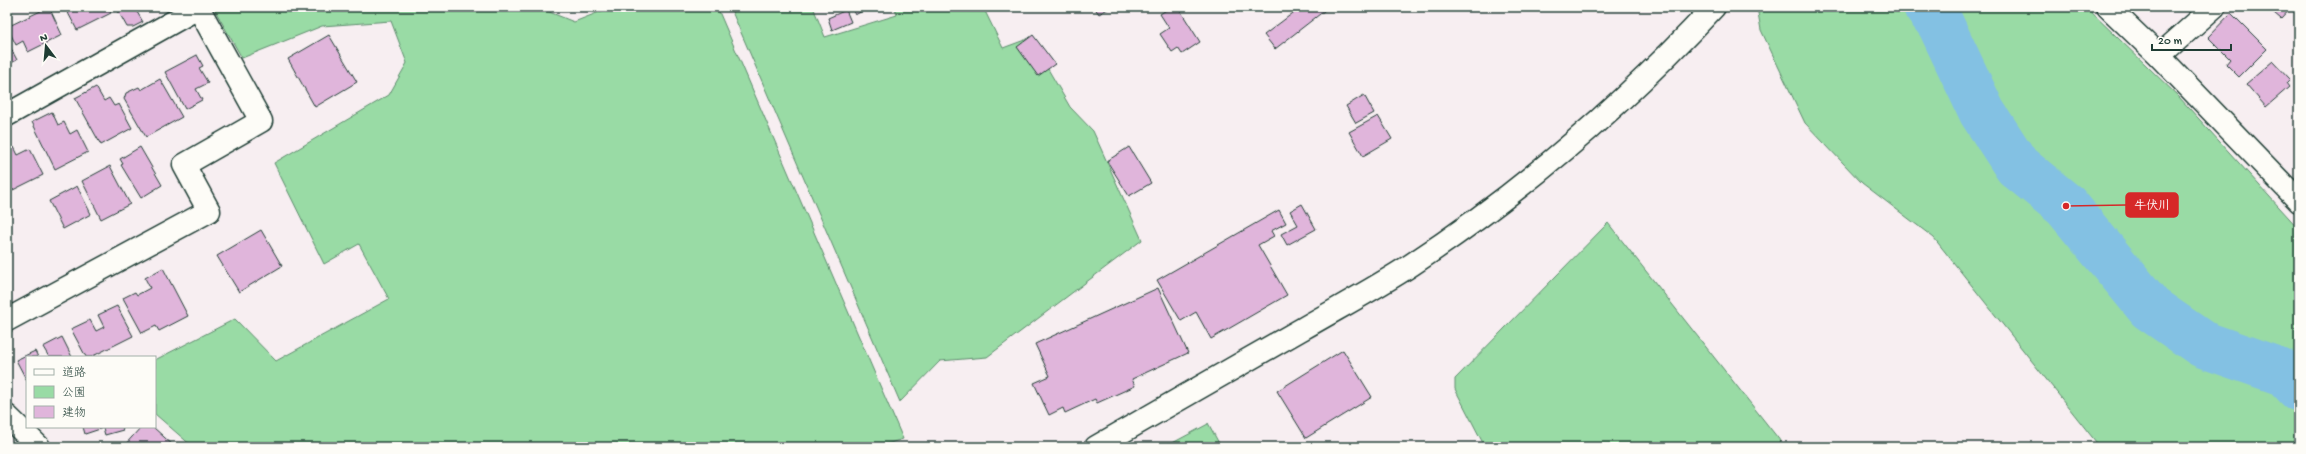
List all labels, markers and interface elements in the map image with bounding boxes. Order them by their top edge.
north arrow [26,26,66,66]
scale bar [2152,26,2231,52]
text: N [39,32,49,45]
text: 20 m [2158,35,2183,49]
callout: 牛伏川 [2126,193,2178,217]
text: 牛伏川 [2134,199,2170,214]
legend [26,356,156,428]
text: 道路 [62,366,86,381]
text: 公園 [62,386,86,401]
text: 建物 [62,406,86,421]

